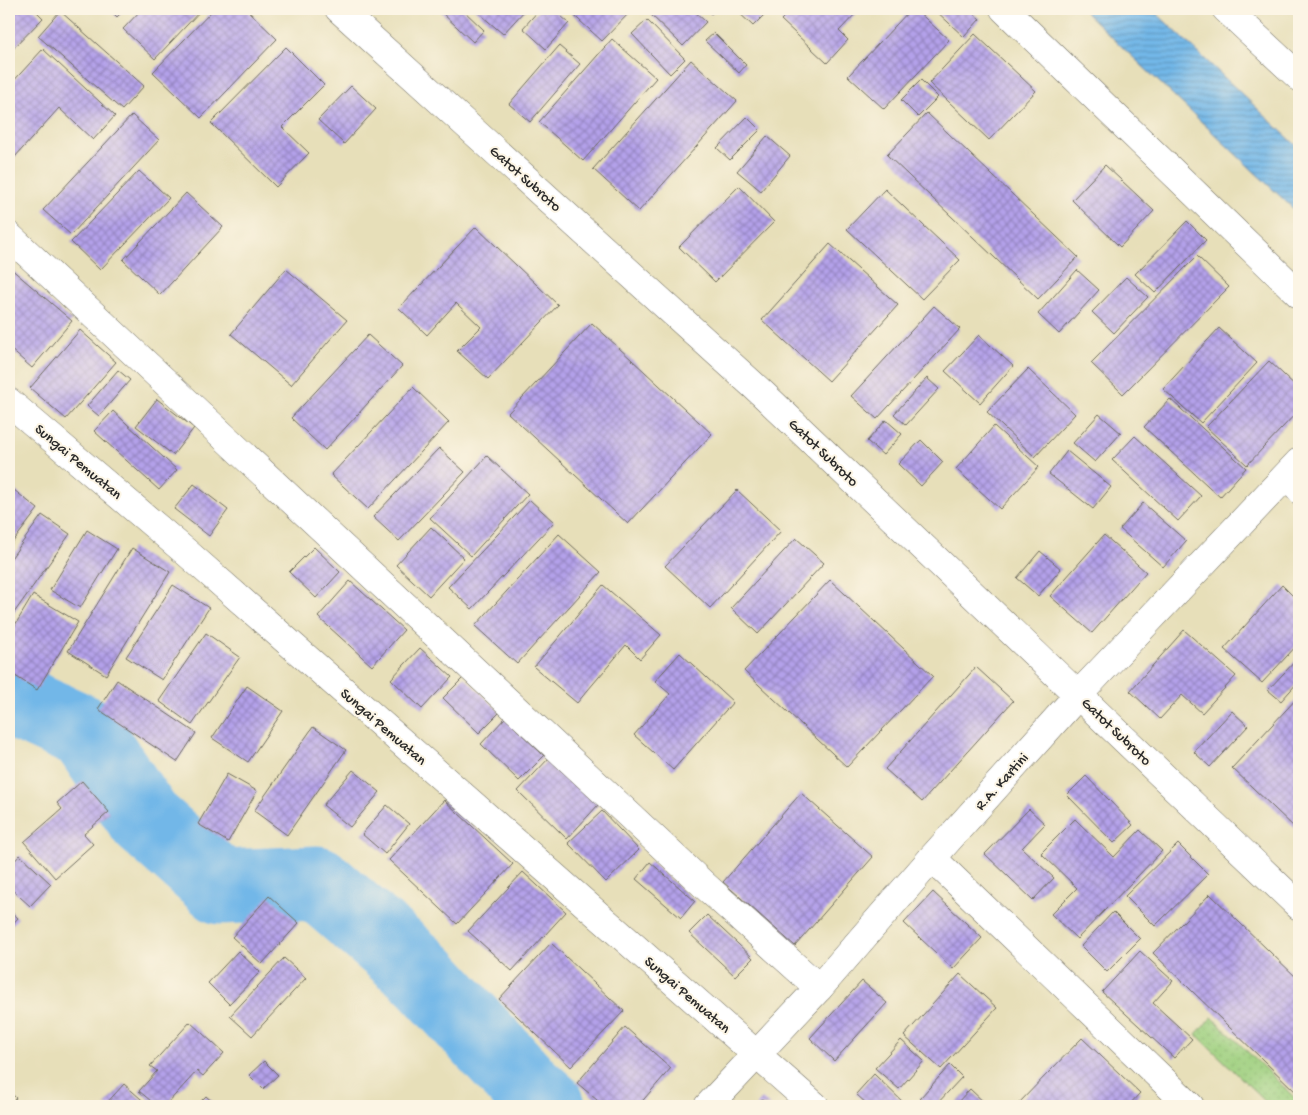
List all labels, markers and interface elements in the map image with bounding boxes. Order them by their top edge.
street label: Gatot Subroto [485,143,564,217]
street label: Gatot Subroto [784,416,861,491]
street label: Sungai Pemuatan [30,421,125,504]
street label: Sungai Pemuatan [336,685,430,770]
street label: Gatot Subroto [1077,695,1154,770]
street label: R.A. Kartini [972,750,1033,815]
street label: Sungai Pemuatan [640,953,734,1038]

